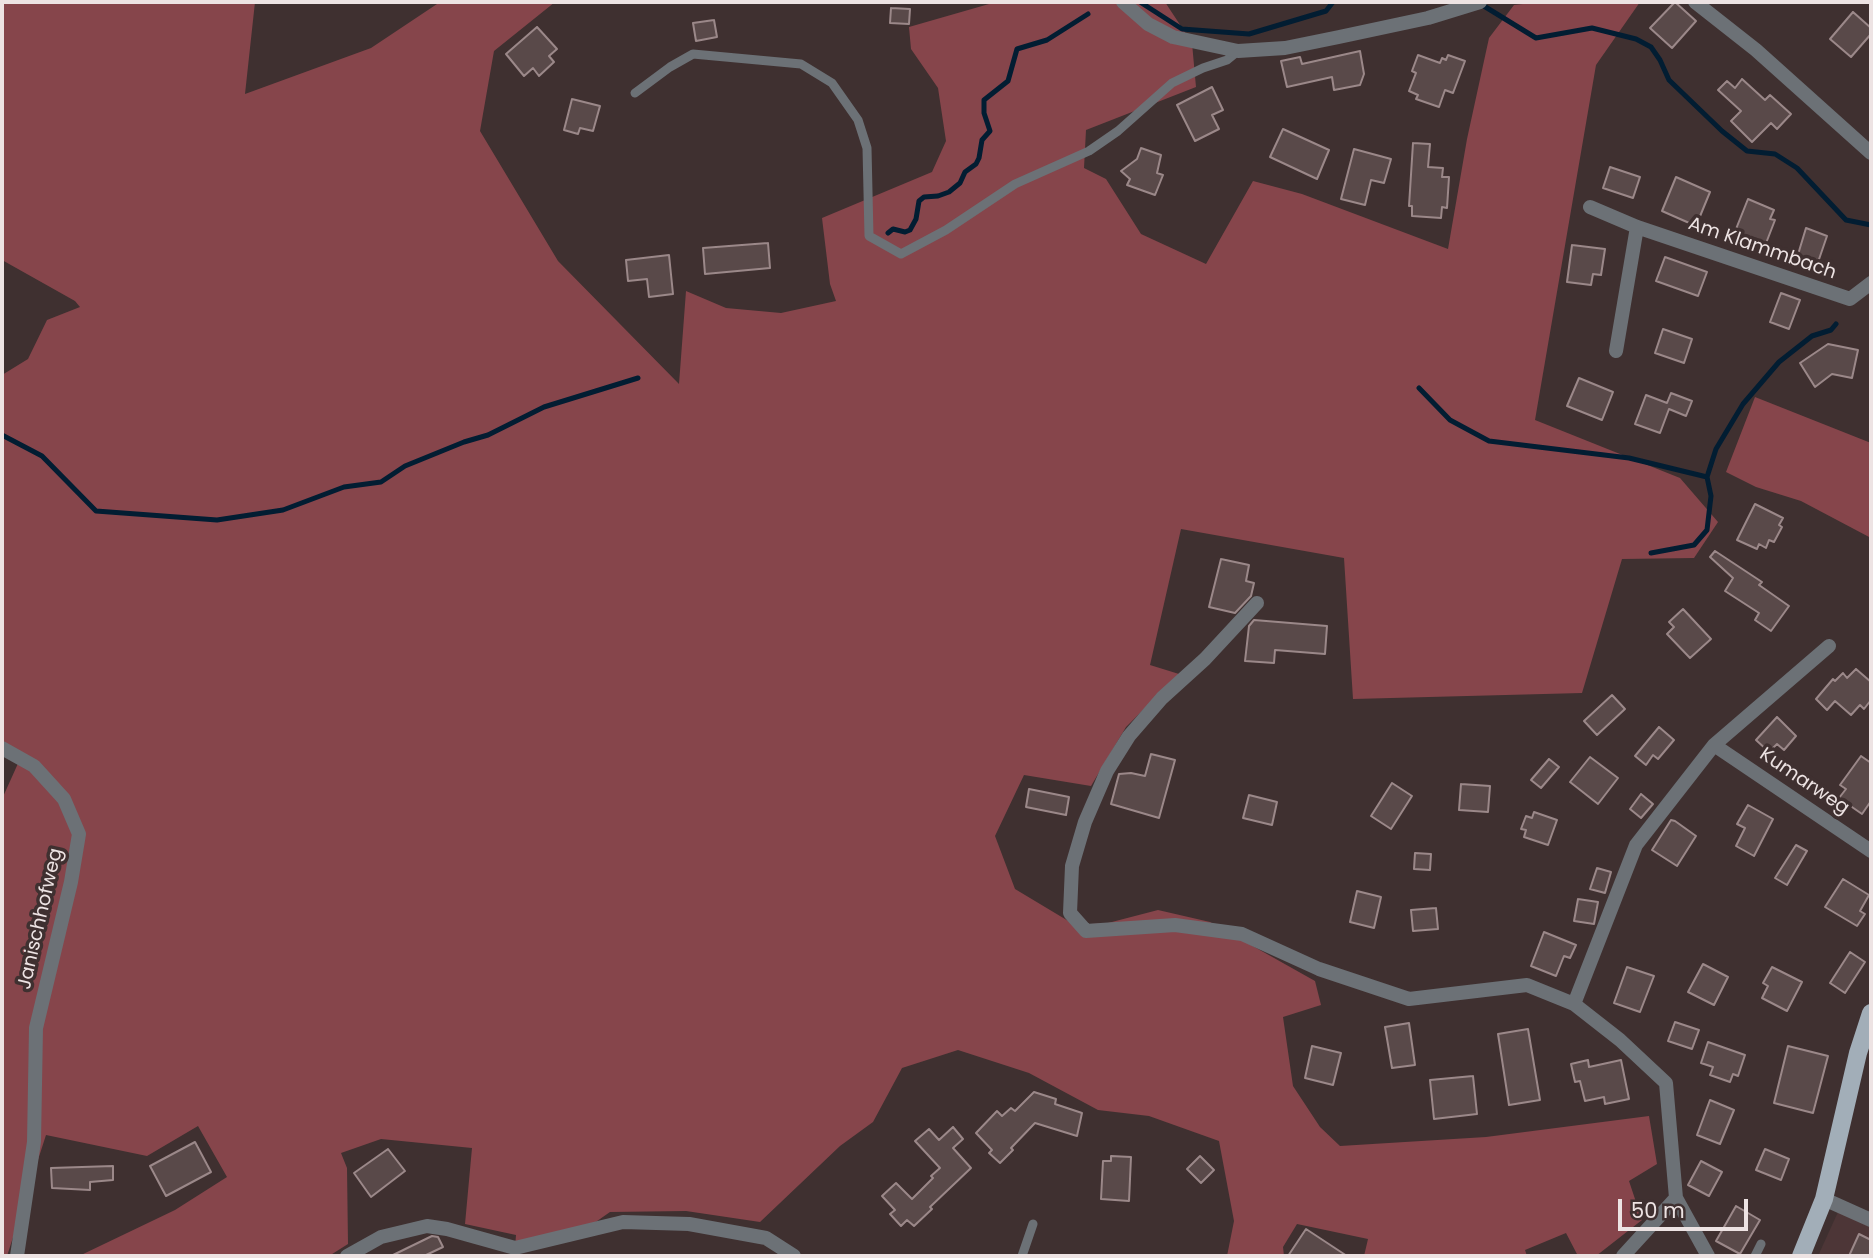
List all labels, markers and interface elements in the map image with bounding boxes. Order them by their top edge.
street label: Am Klammbach [1685,213,1839,285]
street label: Kumarweg [1755,744,1853,820]
street label: Janischhofweg [14,846,68,992]
scale bar [1621,1184,1750,1228]
text: 50 m [1631,1196,1685,1225]

